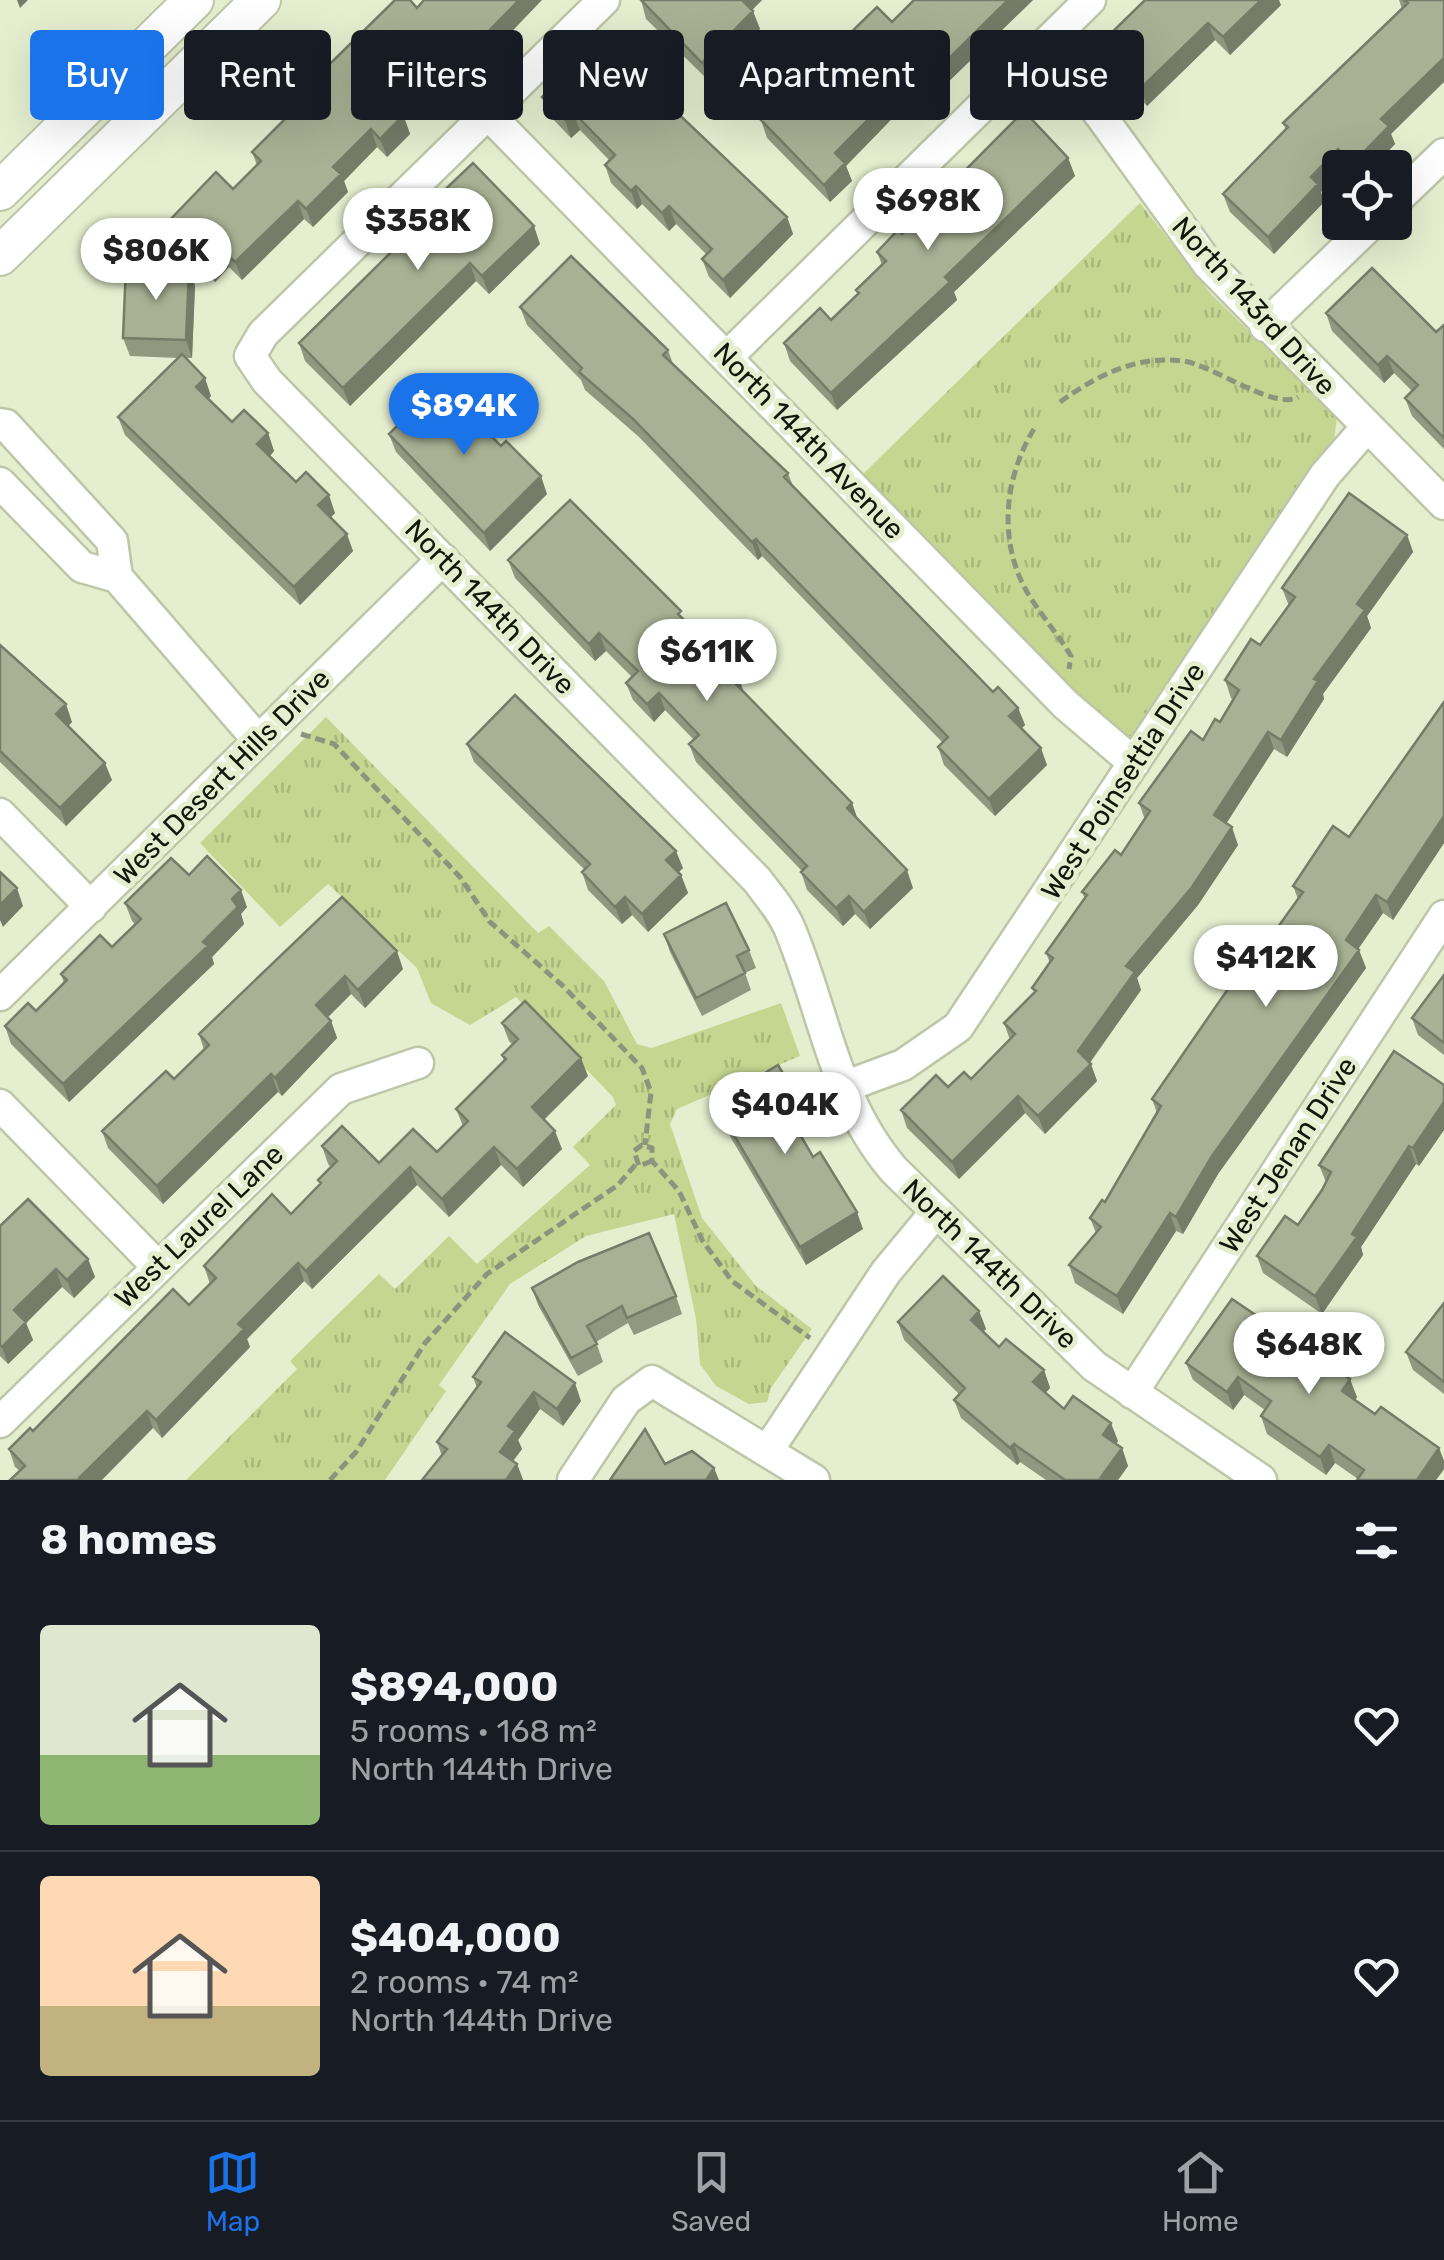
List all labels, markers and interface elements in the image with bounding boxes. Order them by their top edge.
chip: Buy [30,30,164,120]
chip: Rent [184,30,331,120]
chip: Filters [351,30,523,120]
chip: New [543,30,684,120]
chip: Apartment [704,30,950,120]
chip: House [970,30,1144,120]
map controls [1322,150,1412,240]
button: locate [1322,150,1412,240]
pin: $698K [858,168,998,253]
text: $698K [875,181,981,219]
pin: $358K [348,188,488,273]
text: $358K [365,201,471,239]
street label: North 143rd Drive [1165,210,1343,402]
pin: $806K [86,218,226,303]
text: $806K [103,231,209,269]
street label: North 144th Avenue [707,336,911,546]
pin: $894K [394,373,534,458]
text: $894K [411,386,517,424]
street label: North 144th Drive [398,513,582,701]
pin: $611K [637,619,777,704]
text: $611K [660,632,754,670]
street label: West Poinsettia Drive [1034,657,1212,905]
street label: West Desert Hills Drive [107,662,337,892]
pin: $412K [1196,925,1336,1010]
text: $412K [1216,938,1316,976]
street label: West Jenan Drive [1212,1051,1364,1259]
pin: $404K [715,1072,855,1157]
text: $404K [731,1085,839,1123]
street label: West Laurel Lane [108,1137,290,1315]
street label: North 144th Drive [896,1172,1084,1356]
pin: $648K [1239,1312,1379,1397]
text: $648K [1256,1325,1362,1363]
icon: filters [1349,1513,1404,1568]
text: 8 homes [40,1515,217,1565]
text: $894,000 [350,1662,559,1712]
icon: home [120,1665,240,1785]
icon: heart [1349,1698,1404,1753]
text: 5 rooms · 168 m² [350,1712,597,1750]
text: North 144th Drive [350,1750,613,1788]
text: $404,000 [350,1913,561,1963]
icon: home [120,1916,240,2036]
icon: heart [1349,1949,1404,2004]
text: 2 rooms · 74 m² [350,1963,579,2001]
text: North 144th Drive [350,2001,613,2039]
tab: Map [205,2145,260,2238]
tab: Saved [671,2145,751,2238]
tab: Home [1162,2145,1239,2238]

